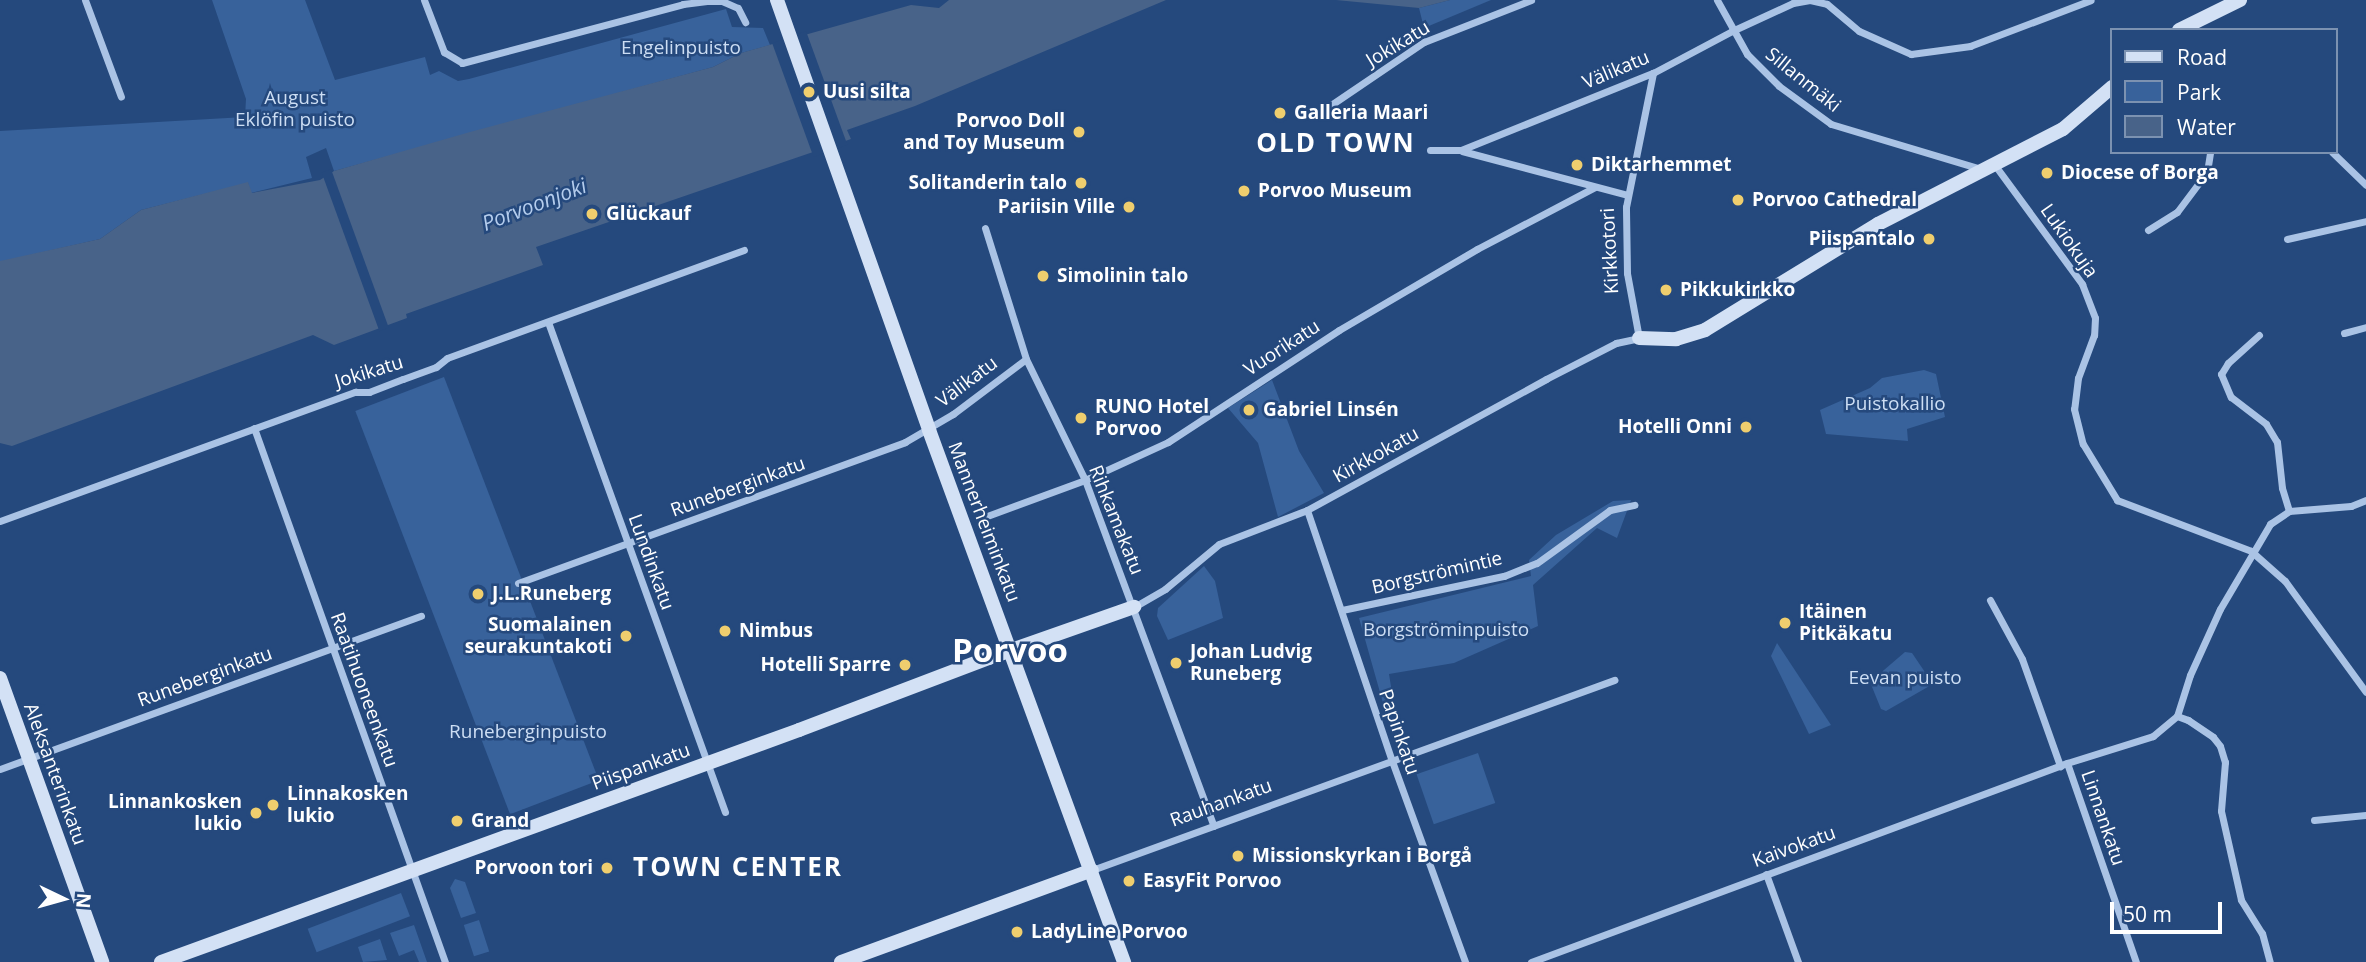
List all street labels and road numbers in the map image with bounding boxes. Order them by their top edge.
street label: Jokikatu [1362,16,1434,72]
street label: Sillanmäki [1761,43,1845,117]
street label: Välikatu [1579,46,1653,94]
street label: Lukiokuja [2035,200,2103,282]
street label: Kirkkotori [1596,207,1624,295]
street label: Vuorikatu [1240,315,1324,381]
street label: Jokikatu [332,351,406,393]
street label: Välikatu [932,352,1002,412]
street label: Kirkkokatu [1329,422,1423,488]
street label: Mannerheiminkatu [943,439,1025,605]
street label: Runeberginkatu [668,452,808,522]
street label: Rihkamakatu [1084,462,1148,578]
street label: Lundinkatu [623,511,679,613]
street label: Borgströmintie [1370,547,1504,599]
street label: Raatihuoneenkatu [325,610,403,770]
street label: Runeberginkatu [135,642,275,712]
street label: Papinkatu [1374,686,1424,778]
street label: Aleksanterinkatu [19,700,91,848]
street label: Piispankatu [589,739,693,795]
street label: Linnankatu [2076,767,2130,869]
street label: Rauhankatu [1167,774,1275,832]
street label: Kaivokatu [1749,821,1839,873]

